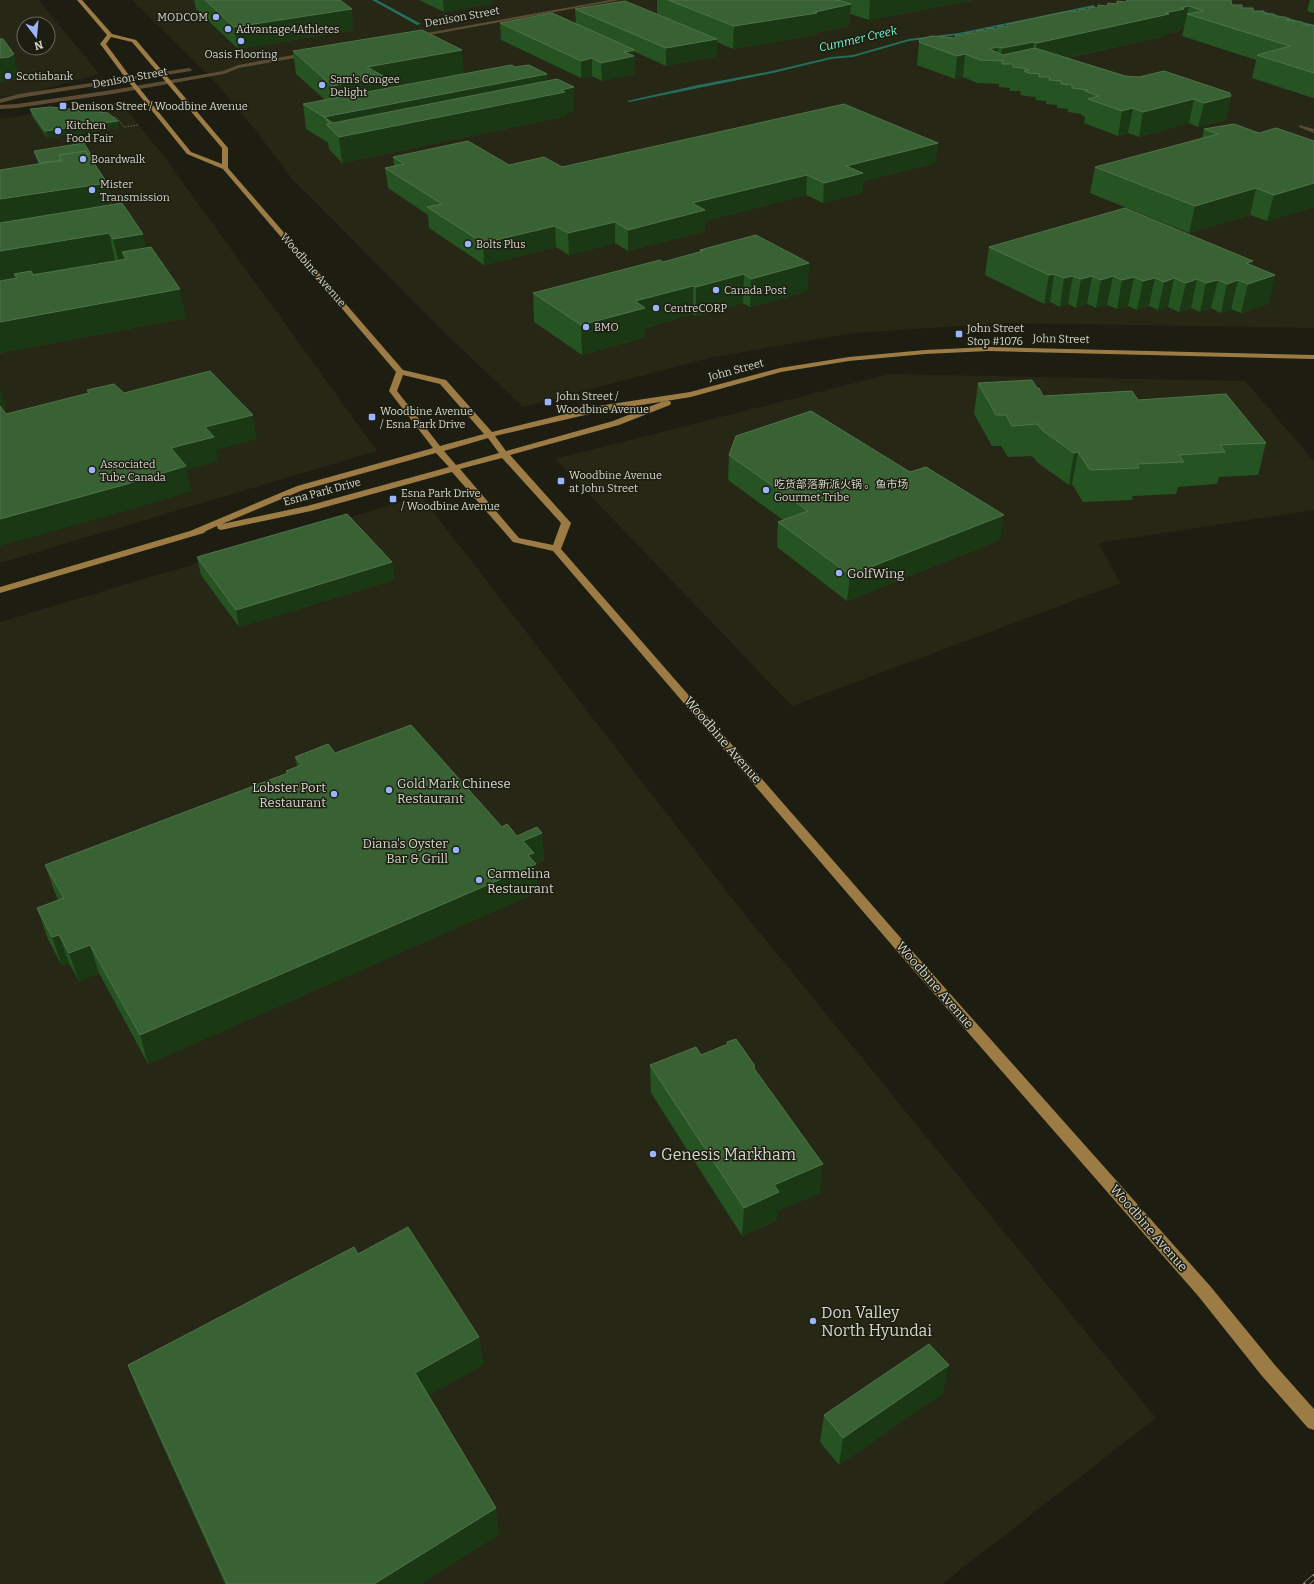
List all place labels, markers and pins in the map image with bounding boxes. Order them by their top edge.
place label: MODCOM [157,11,208,24]
marker: MODCOM [211,12,221,22]
place label: Advantage4Athletes [236,23,339,36]
marker: Advantage4Athletes [223,24,233,34]
marker: Oasis Flooring [236,36,246,46]
place label: Oasis Flooring [205,48,277,61]
place label: Scotiabank [16,70,74,83]
marker: Scotiabank [3,71,13,81]
place label: Sam's Congee Delight [330,73,400,99]
marker: Sam's Congee Delight [317,80,327,90]
place label: Denison Street / Woodbine Avenue [71,100,248,113]
marker: Denison Street / Woodbine Avenue [58,101,68,111]
place label: Kitchen Food Fair [66,119,113,145]
marker: Kitchen Food Fair [53,126,63,136]
place label: Boardwalk [91,153,146,166]
marker: Boardwalk [78,154,88,164]
place label: Mister Transmission [100,178,170,204]
marker: Mister Transmission [87,185,97,195]
place label: Bolts Plus [476,238,525,251]
marker: Bolts Plus [463,239,473,249]
place label: Canada Post [724,284,786,297]
marker: Canada Post [711,285,721,295]
place label: CentreCORP [664,302,728,315]
marker: CentreCORP [651,303,661,313]
place label: BMO [594,321,619,334]
marker: BMO [581,322,591,332]
place label: John Street Stop #1076 [966,322,1024,348]
marker: John Street Stop #1076 [954,329,964,339]
place label: John Street / Woodbine Avenue [555,390,649,416]
marker: John Street / Woodbine Avenue [543,397,553,407]
place label: Woodbine Avenue / Esna Park Drive [380,405,473,431]
marker: Woodbine Avenue / Esna Park Drive [367,412,377,422]
place label: Associated Tube Canada [100,458,166,484]
marker: Associated Tube Canada [87,465,97,475]
place label: Woodbine Avenue at John Street [569,469,662,495]
marker: Woodbine Avenue at John Street [556,476,566,486]
place label: 吃货部落新派火锅 。鱼市场 Gourmet Tribe [774,478,908,504]
marker: 吃货部落新派火锅 。鱼市场 Gourmet Tribe [761,485,771,495]
place label: Esna Park Drive / Woodbine Avenue [401,487,500,513]
marker: Esna Park Drive / Woodbine Avenue [388,494,398,504]
place label: GolfWing [847,566,904,581]
marker: GolfWing [834,568,844,578]
place label: Gold Mark Chinese Restaurant [397,776,511,806]
place label: Lobster Port Restaurant [252,780,326,810]
marker: Gold Mark Chinese Restaurant [384,785,394,795]
marker: Lobster Port Restaurant [329,789,339,799]
place label: Diana's Oyster Bar & Grill [363,836,448,866]
marker: Diana's Oyster Bar & Grill [451,845,461,855]
place label: Carmelina Restaurant [487,866,554,896]
marker: Carmelina Restaurant [474,875,484,885]
place label: Genesis Markham [661,1145,796,1164]
marker: Genesis Markham [648,1149,658,1159]
place label: Don Valley North Hyundai [821,1303,932,1340]
marker: Don Valley North Hyundai [808,1316,818,1326]

